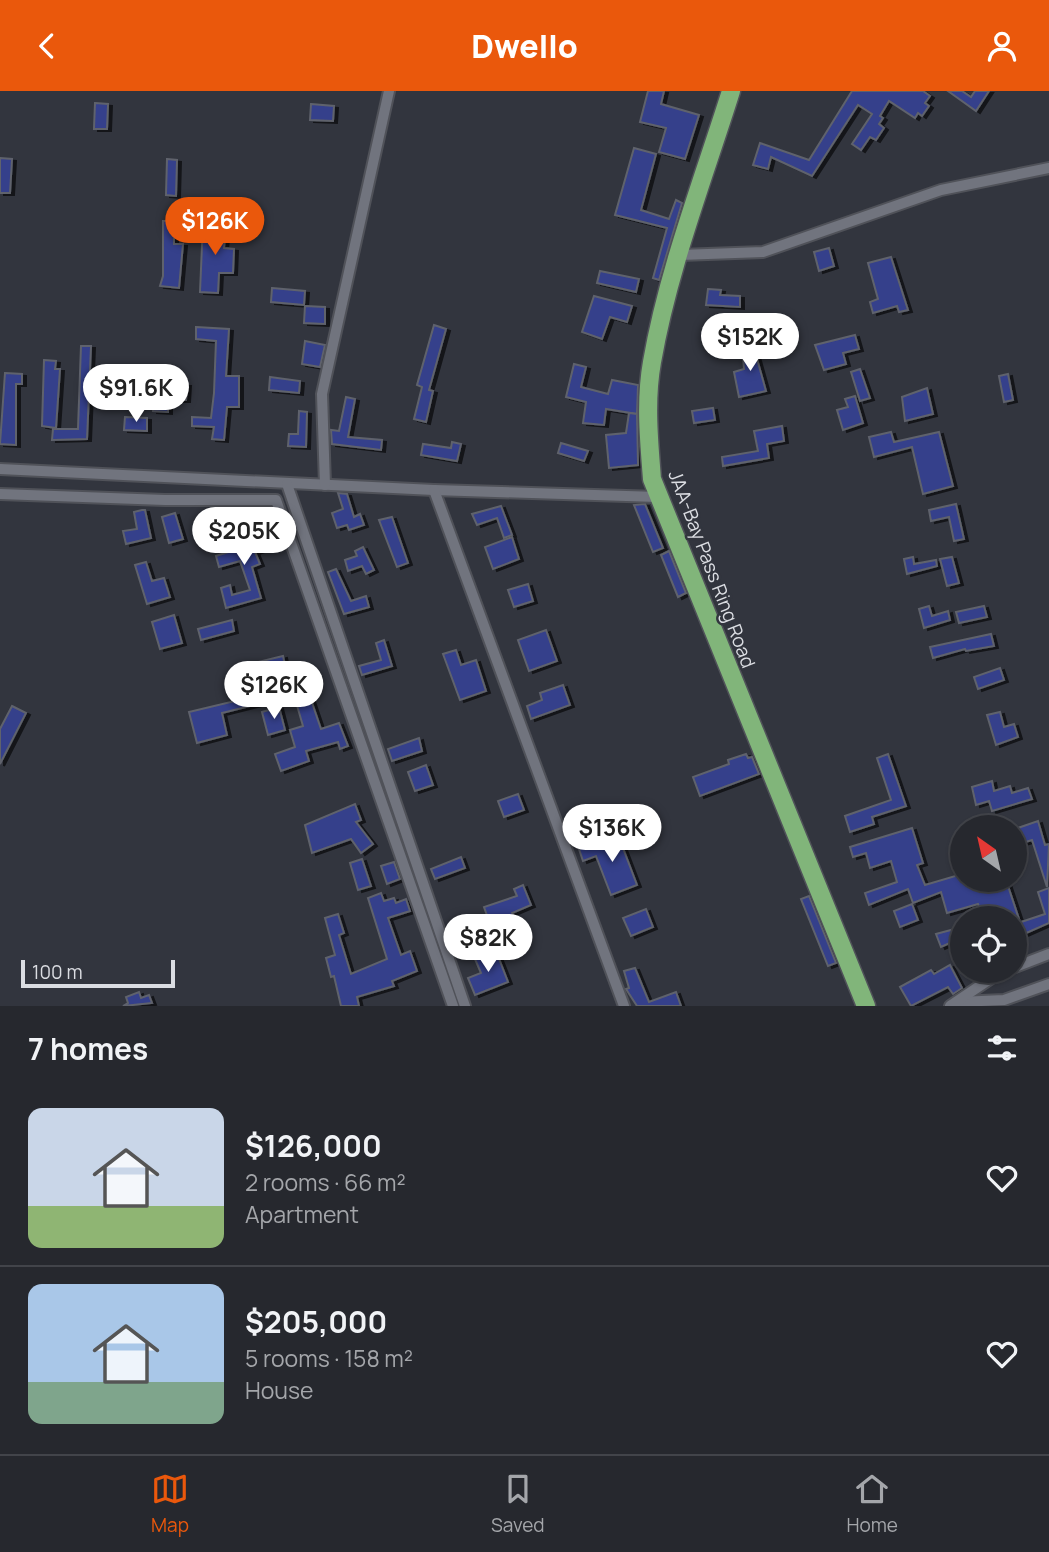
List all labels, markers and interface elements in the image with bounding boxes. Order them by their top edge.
text: Dwello [471,24,578,68]
icon: back [28,27,66,65]
icon: person [983,27,1021,65]
pin: $126K [166,197,264,257]
text: $126K [181,204,249,236]
pin: $152K [701,313,799,373]
text: $152K [717,320,783,352]
pin: $91.6K [79,365,193,424]
text: $91.6K [99,371,173,403]
street label: JAA-Bay Pass Ring Road [662,466,762,672]
pin: $205K [195,507,293,567]
text: $205K [208,514,280,546]
pin: $126K [225,661,323,721]
text: $126K [240,668,308,700]
pin: $136K [563,805,661,864]
text: $136K [578,811,646,843]
north arrow [950,815,1027,893]
map controls [950,815,1027,983]
button: locate [950,906,1027,983]
pin: $82K [447,915,529,974]
text: $82K [459,921,517,953]
scale bar [21,957,175,989]
text: 100 m [32,959,83,985]
text: 7 homes [28,1028,148,1069]
icon: filters [983,1029,1021,1067]
text: $126,000 [245,1125,382,1166]
icon: home [84,1136,168,1220]
icon: heart [983,1159,1021,1197]
text: 2 rooms · 66 m² [245,1166,406,1198]
text: Apartment [245,1198,359,1230]
text: $205,000 [245,1301,387,1342]
icon: home [84,1312,168,1396]
icon: heart [983,1335,1021,1373]
text: 5 rooms · 158 m² [245,1342,413,1374]
text: House [245,1374,314,1406]
tab: Map [151,1470,189,1538]
tab: Saved [491,1470,545,1538]
tab: Home [847,1470,898,1538]

